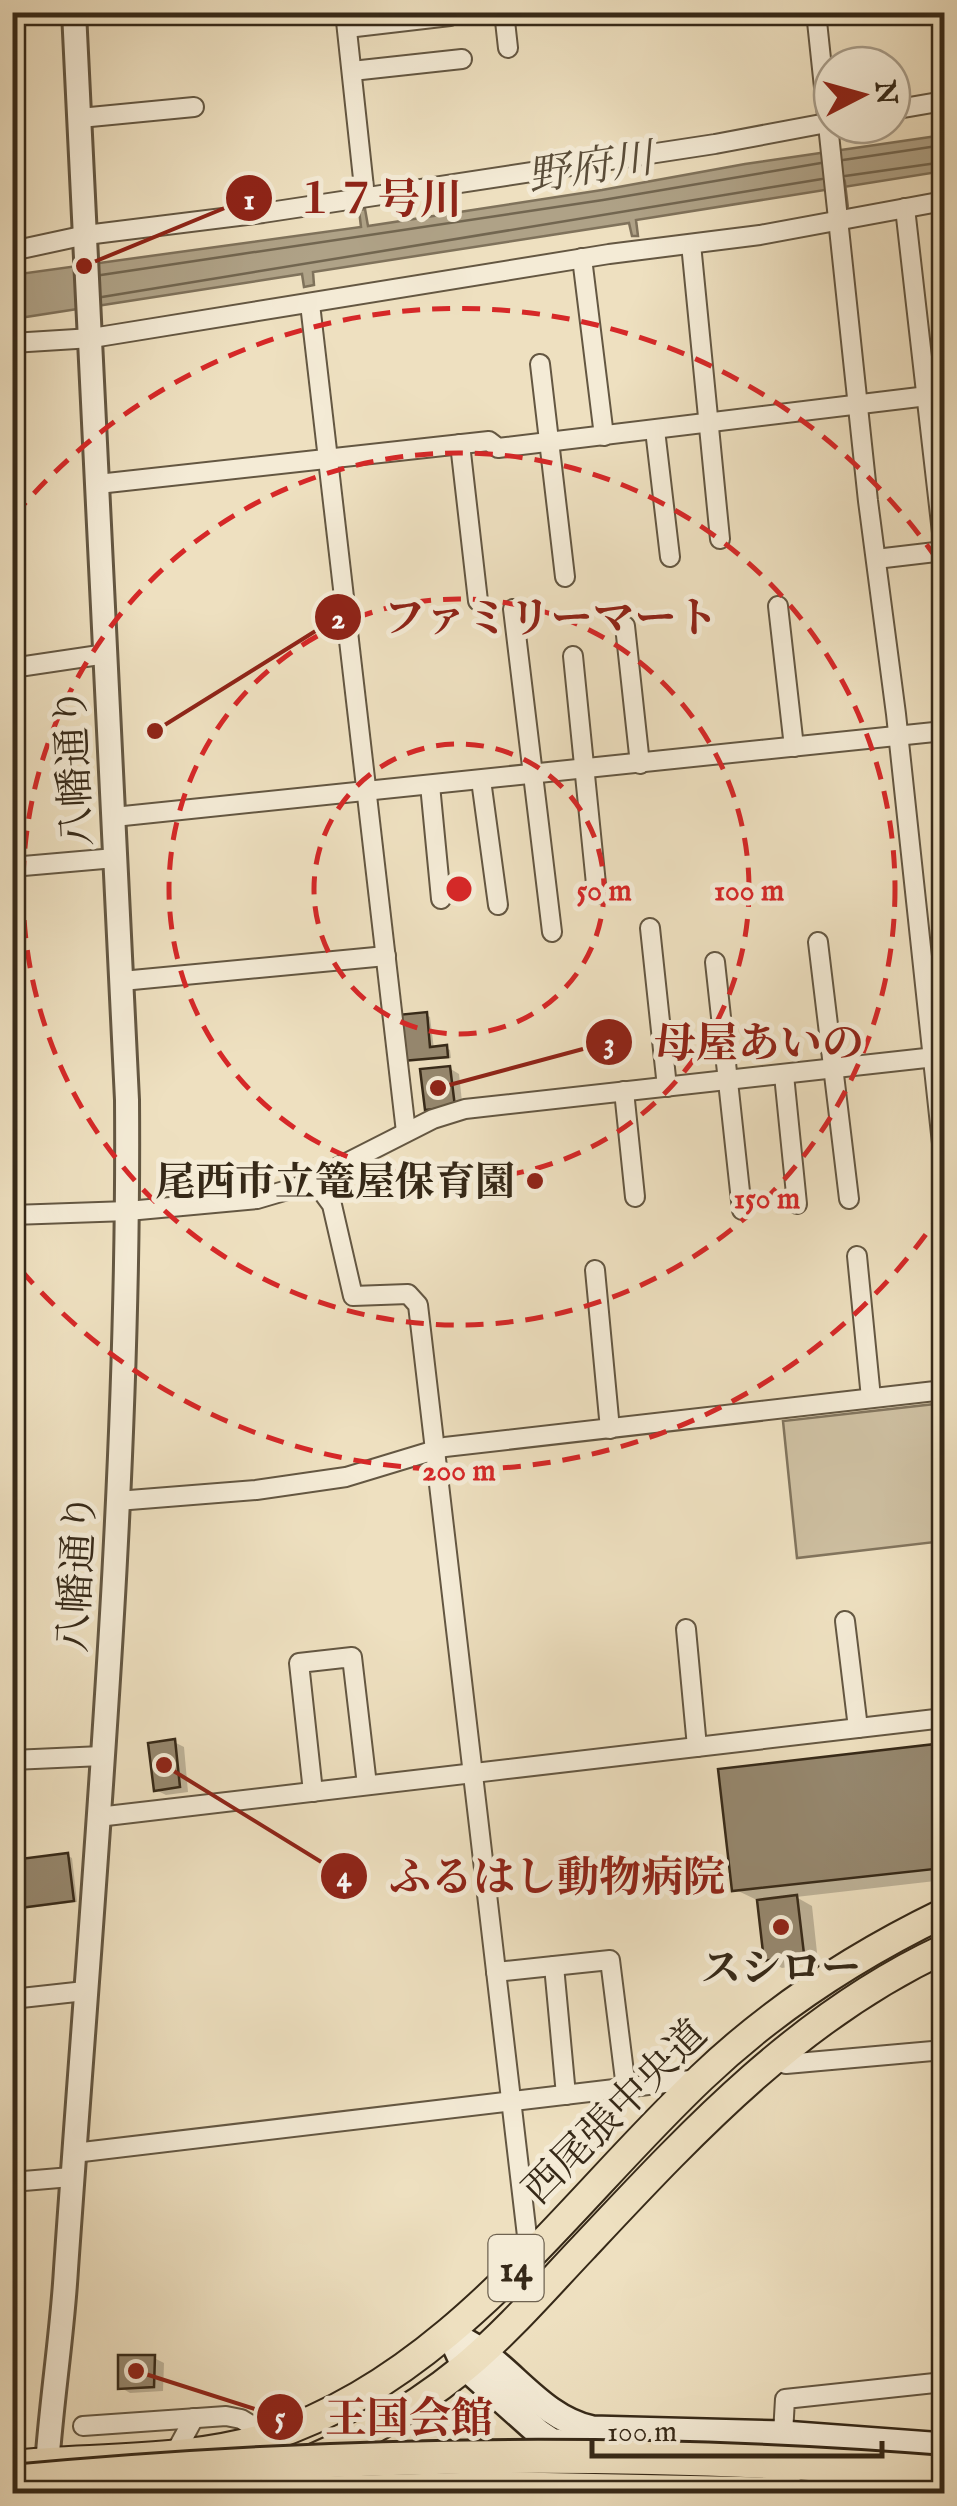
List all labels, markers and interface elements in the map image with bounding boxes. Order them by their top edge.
north arrow [812,45,912,145]
text: N [866,78,903,107]
water label: 野府川 [524,133,661,205]
callout: １７号川 [224,162,482,234]
text: １７号川 [294,175,462,228]
text: 1 [243,182,255,220]
callout: ファミリーマート [313,581,739,653]
text: ファミリーマート [383,594,719,647]
text: 2 [331,601,345,639]
street label: 八幡通り [47,686,106,848]
centre of rings [441,871,477,907]
text: 50 m [576,873,632,911]
text: 100 m [714,873,784,911]
callout: 母屋あいの [584,1006,884,1078]
text: 母屋あいの [654,1019,864,1072]
text: 3 [603,1025,615,1063]
place label: 尾西市立篭屋保育園 [155,1159,515,1210]
marker: 尾西市立篭屋保育園 [524,1170,546,1192]
text: 150 m [734,1181,800,1219]
text: 200 m [422,1453,496,1491]
street label: 八幡通り [50,1492,109,1654]
callout: ふるはし動物病院 [319,1840,745,1912]
text: ふるはし動物病院 [389,1853,725,1906]
text: 4 [337,1859,352,1897]
marker: スシロー [770,1916,792,1938]
place label: スシロー [701,1945,861,1996]
street label: 西尾張中央道 [514,2011,719,2216]
road number: 14 [488,2235,544,2301]
callout: 王国会館 [255,2381,513,2453]
text: 王国会館 [325,2394,493,2447]
scale bar [592,2396,882,2458]
text: 5 [275,2400,286,2438]
text: 100 m [607,2414,677,2452]

